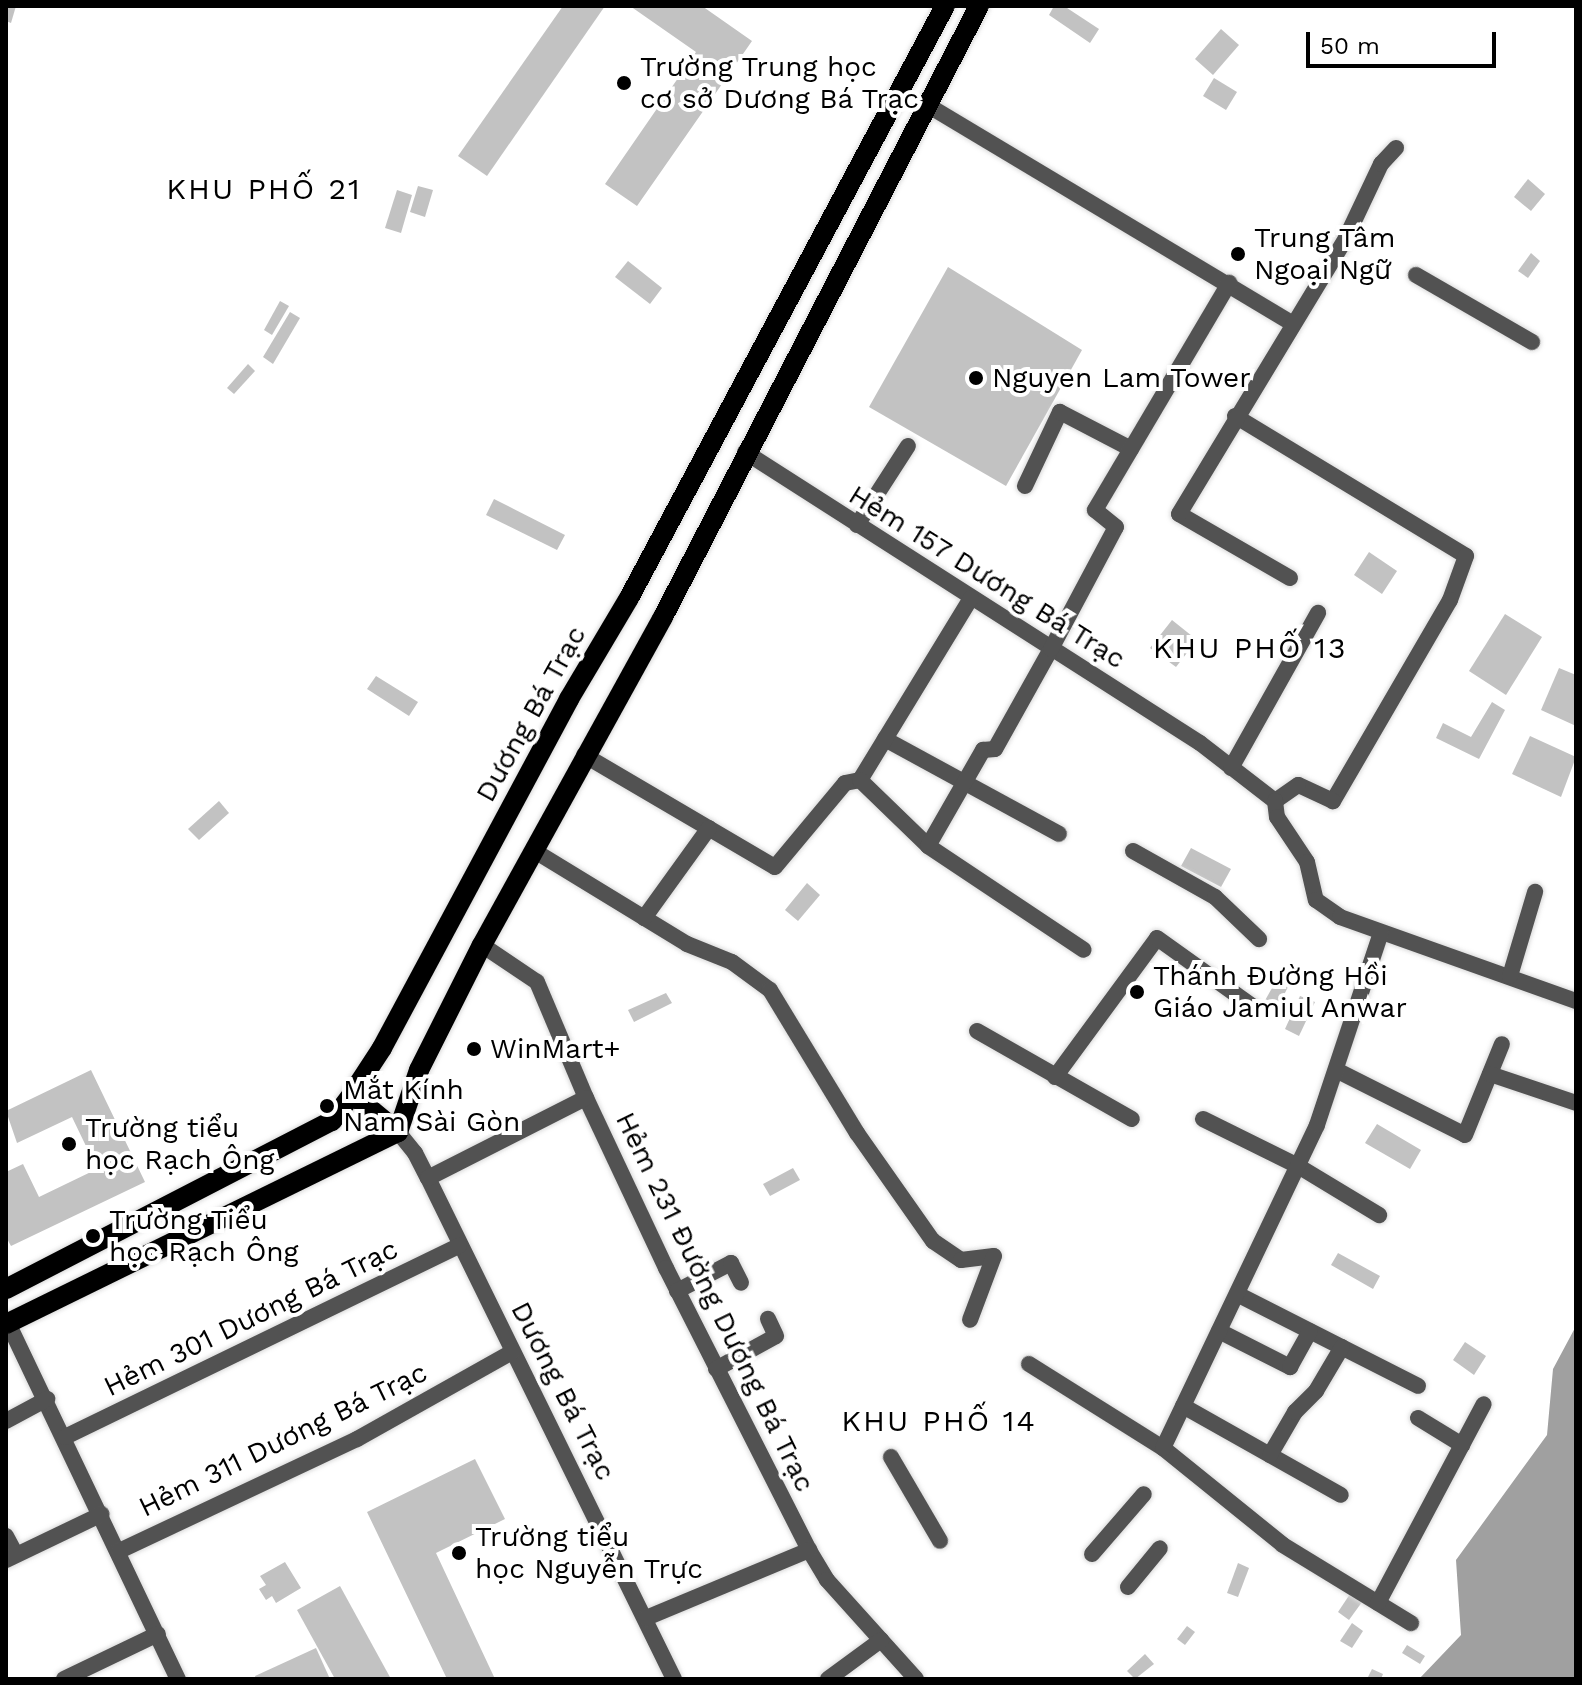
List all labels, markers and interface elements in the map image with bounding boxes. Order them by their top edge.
scale bar [1310,16,1500,66]
text: 50 m [1320,32,1380,60]
place label: Trường Trung học cơ sở Dương Bá Trạc [640,50,920,116]
marker: Trường Trung học cơ sở Dương Bá Trạc [615,74,633,92]
district label: KHU PHỐ 21 [166,171,362,207]
place label: Trung Tâm Ngoại Ngữ [1254,221,1396,287]
marker: Trung Tâm Ngoại Ngữ [1229,245,1247,263]
place label: Nguyen Lam Tower [992,361,1251,395]
marker: Nguyen Lam Tower [967,369,985,387]
street label: Hẻm 157 Dương Bá Trạc [841,477,1133,677]
street label: Dương Bá Trạc [468,620,594,808]
district label: KHU PHỐ 13 [1152,630,1348,666]
place label: Thánh Đường Hồi Giáo Jamiul Anwar [1153,959,1410,1025]
marker: Thánh Đường Hồi Giáo Jamiul Anwar [1128,983,1146,1001]
place label: WinMart+ [490,1032,620,1066]
marker: WinMart+ [465,1040,483,1058]
place label: Mắt Kính Nam Sài Gòn [343,1073,520,1139]
marker: Mắt Kính Nam Sài Gòn [318,1097,336,1115]
street label: Hẻm 231 Đường Dương Bá Trạc [608,1106,822,1498]
place label: Trường tiểu học Rạch Ông [85,1111,274,1177]
marker: Trường tiểu học Rạch Ông [60,1135,78,1153]
place label: Trường Tiểu học Rạch Ông [109,1203,298,1269]
marker: Trường Tiểu học Rạch Ông [84,1227,102,1245]
street label: Hẻm 301 Dương Bá Trạc [98,1232,404,1404]
street label: Dương Bá Trạc [503,1295,623,1487]
street label: Hẻm 311 Dương Bá Trạc [133,1355,433,1525]
district label: KHU PHỐ 14 [841,1403,1037,1439]
place label: Trường tiểu học Nguyễn Trực [475,1520,704,1586]
marker: Trường tiểu học Nguyễn Trực [450,1544,468,1562]

